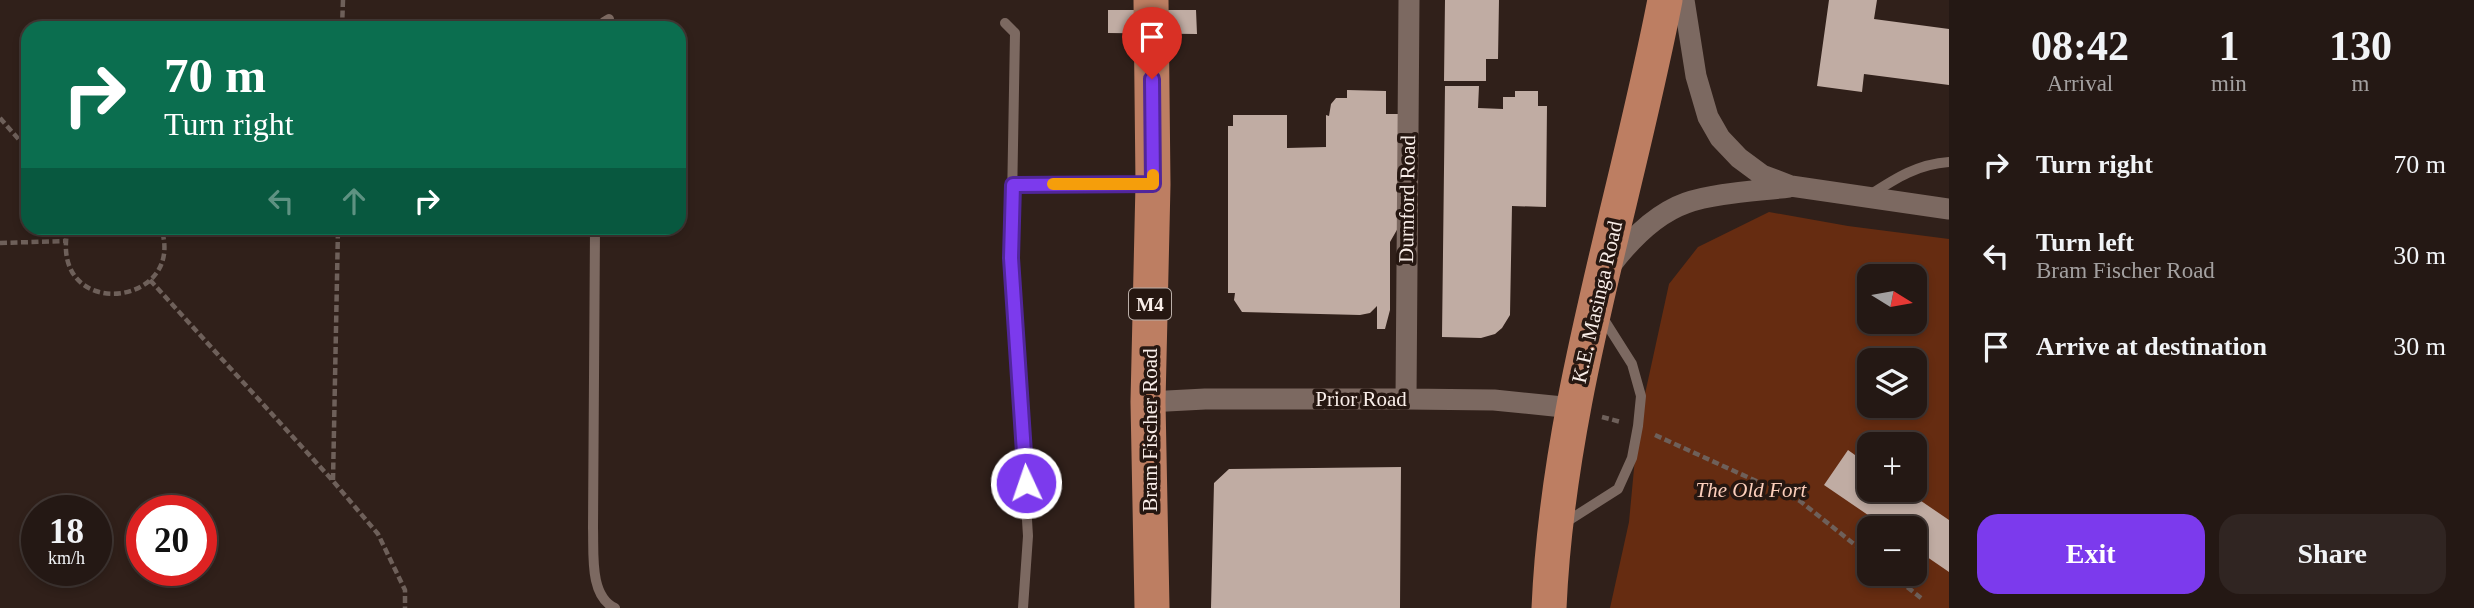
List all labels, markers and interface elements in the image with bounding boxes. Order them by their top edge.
pin [1122,7,1182,79]
icon: arrive [1133,18,1171,56]
text: 08:42 [2031,23,2129,69]
text: 1 [2218,23,2239,69]
text: 130 [2329,23,2392,69]
text: 70 m [164,48,266,103]
icon: right [49,49,140,140]
text: Arrival [2047,71,2113,96]
text: min [2211,71,2247,96]
text: m [2351,71,2369,96]
text: Turn right [164,106,294,142]
street label: Durnford Road [1394,134,1420,263]
icon: right [1977,146,2015,184]
text: Turn right [2036,150,2153,179]
text: 70 m [2393,150,2446,179]
icon: left [262,182,300,220]
icon: ahead [335,182,373,220]
icon: right [408,182,446,220]
street label: K.E. Masinga Road [1567,218,1627,385]
text: Turn left [2036,228,2134,257]
icon: left [1977,237,2015,275]
text: 30 m [2393,241,2446,270]
text: Bram Fischer Road [2036,258,2215,283]
north arrow [1857,264,1927,334]
map controls [1857,264,1927,586]
road number: M4 [1129,288,1171,320]
icon: arrive [1977,328,2015,366]
text: Arrive at destination [2036,332,2267,361]
text: 30 m [2393,332,2446,361]
street label: Bram Fischer Road [1138,348,1162,512]
button: layers [1857,348,1927,418]
street label: Prior Road [1315,387,1407,411]
button: + [1857,432,1927,502]
position arrow [989,446,1063,520]
park label: The Old Fort [1696,478,1808,502]
speed limit sign: 20 [126,495,217,586]
text: 18 [49,512,84,551]
button: Exit [1977,514,2205,594]
button: Share [2219,514,2446,594]
button: − [1857,516,1927,586]
text: km/h [48,548,85,568]

